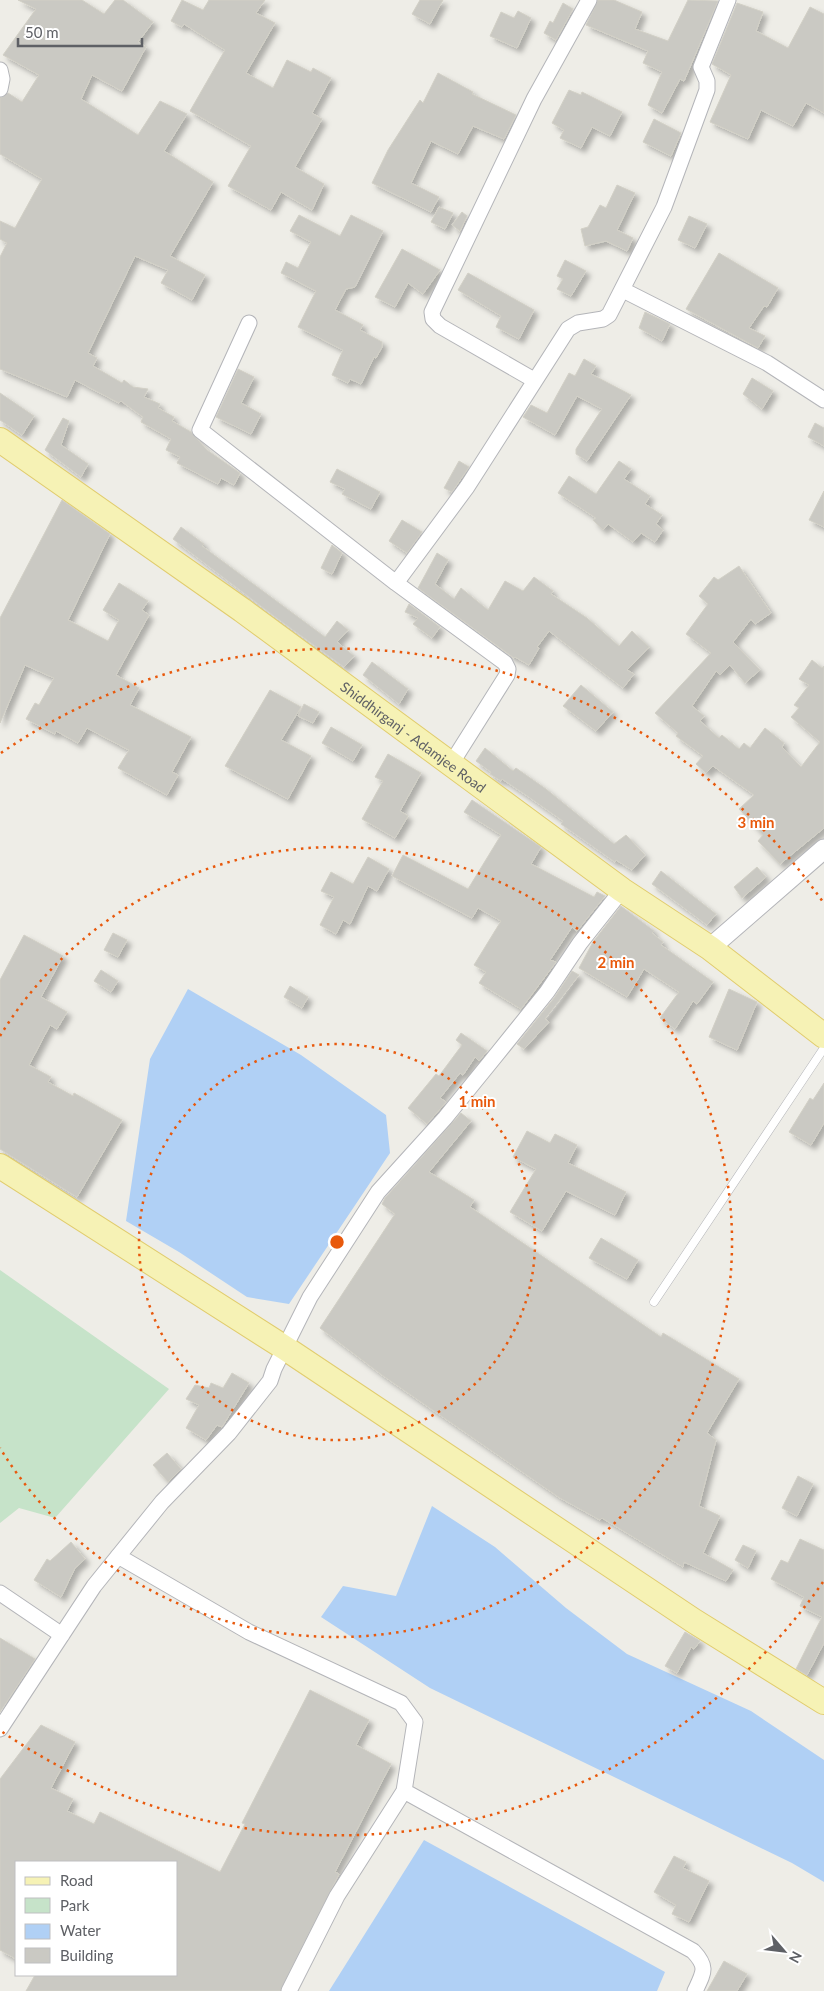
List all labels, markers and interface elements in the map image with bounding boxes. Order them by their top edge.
scale bar [18,15,141,47]
text: 50 m [25,23,59,41]
street label: Shiddhirganj - Adamjee Road [338,677,490,796]
text: 3 min [737,813,775,831]
text: 2 min [597,953,635,971]
text: 1 min [458,1092,496,1110]
centre of rings [328,1233,346,1251]
legend [15,1861,178,1976]
text: Road [60,1871,93,1889]
text: Park [60,1896,90,1914]
text: Water [60,1921,101,1939]
north arrow [759,1926,809,1976]
text: Building [60,1946,113,1964]
text: N [786,1949,806,1966]

